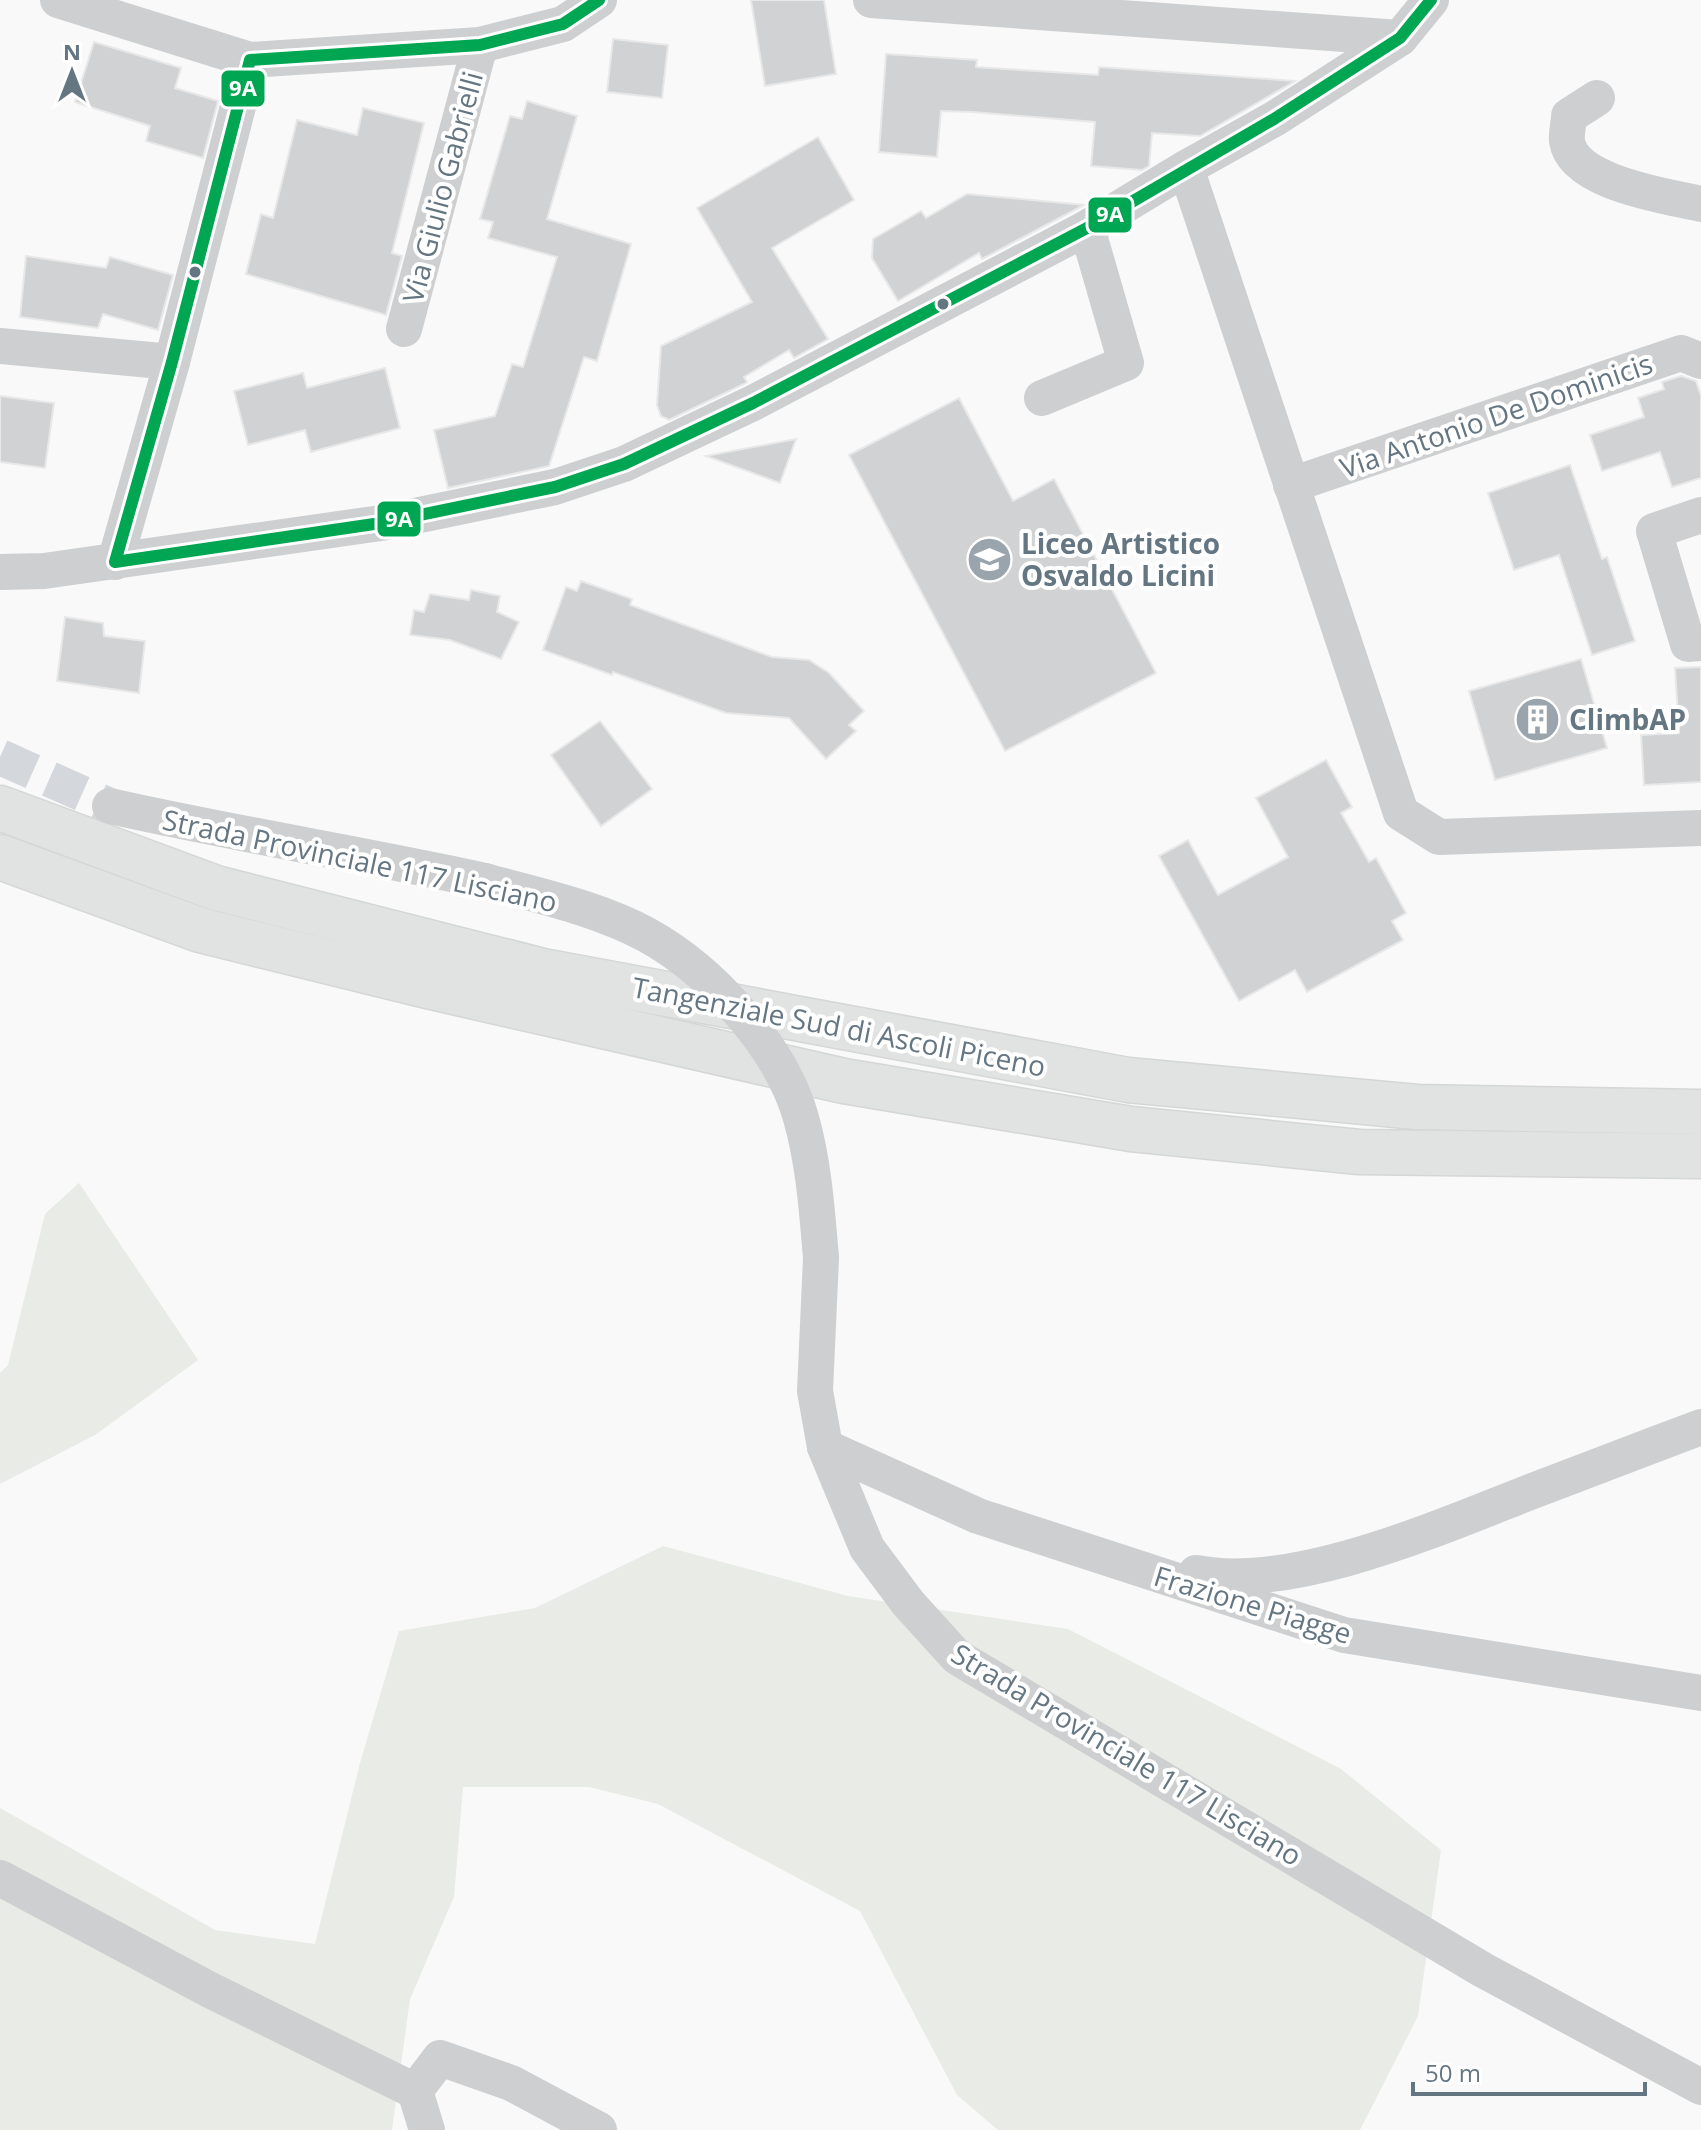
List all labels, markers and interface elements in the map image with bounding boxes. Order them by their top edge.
north arrow [32,32,112,112]
text: N [63,36,81,66]
street label: Via Giulio Gabrielli [393,67,491,307]
line badge: 9A [220,69,266,108]
text: 9A [229,72,258,102]
line badge: 9A [1087,196,1133,234]
text: 9A [1096,198,1125,228]
unlabelled marker [187,264,203,280]
unlabelled marker [935,296,951,312]
street label: Via Antonio De Dominicis [1335,344,1657,486]
line badge: 9A [376,500,422,538]
text: 9A [385,503,414,533]
place label: Liceo Artistico Osvaldo Licini [1021,524,1220,594]
school or university icon: Liceo Artistico Osvaldo Licini [966,535,1014,583]
building icon: ClimbAP [1514,695,1562,743]
place label: ClimbAP [1569,700,1686,738]
street label: Strada Provinciale 117 Lisciano [159,800,561,920]
street label: Tangenziale Sud di Ascoli Piceno [629,967,1049,1085]
street label: Frazione Piagge [1150,1556,1356,1652]
street label: Strada Provinciale 117 Lisciano [945,1634,1309,1874]
scale bar [1413,2046,1645,2096]
text: 50 m [1425,2056,1481,2089]

